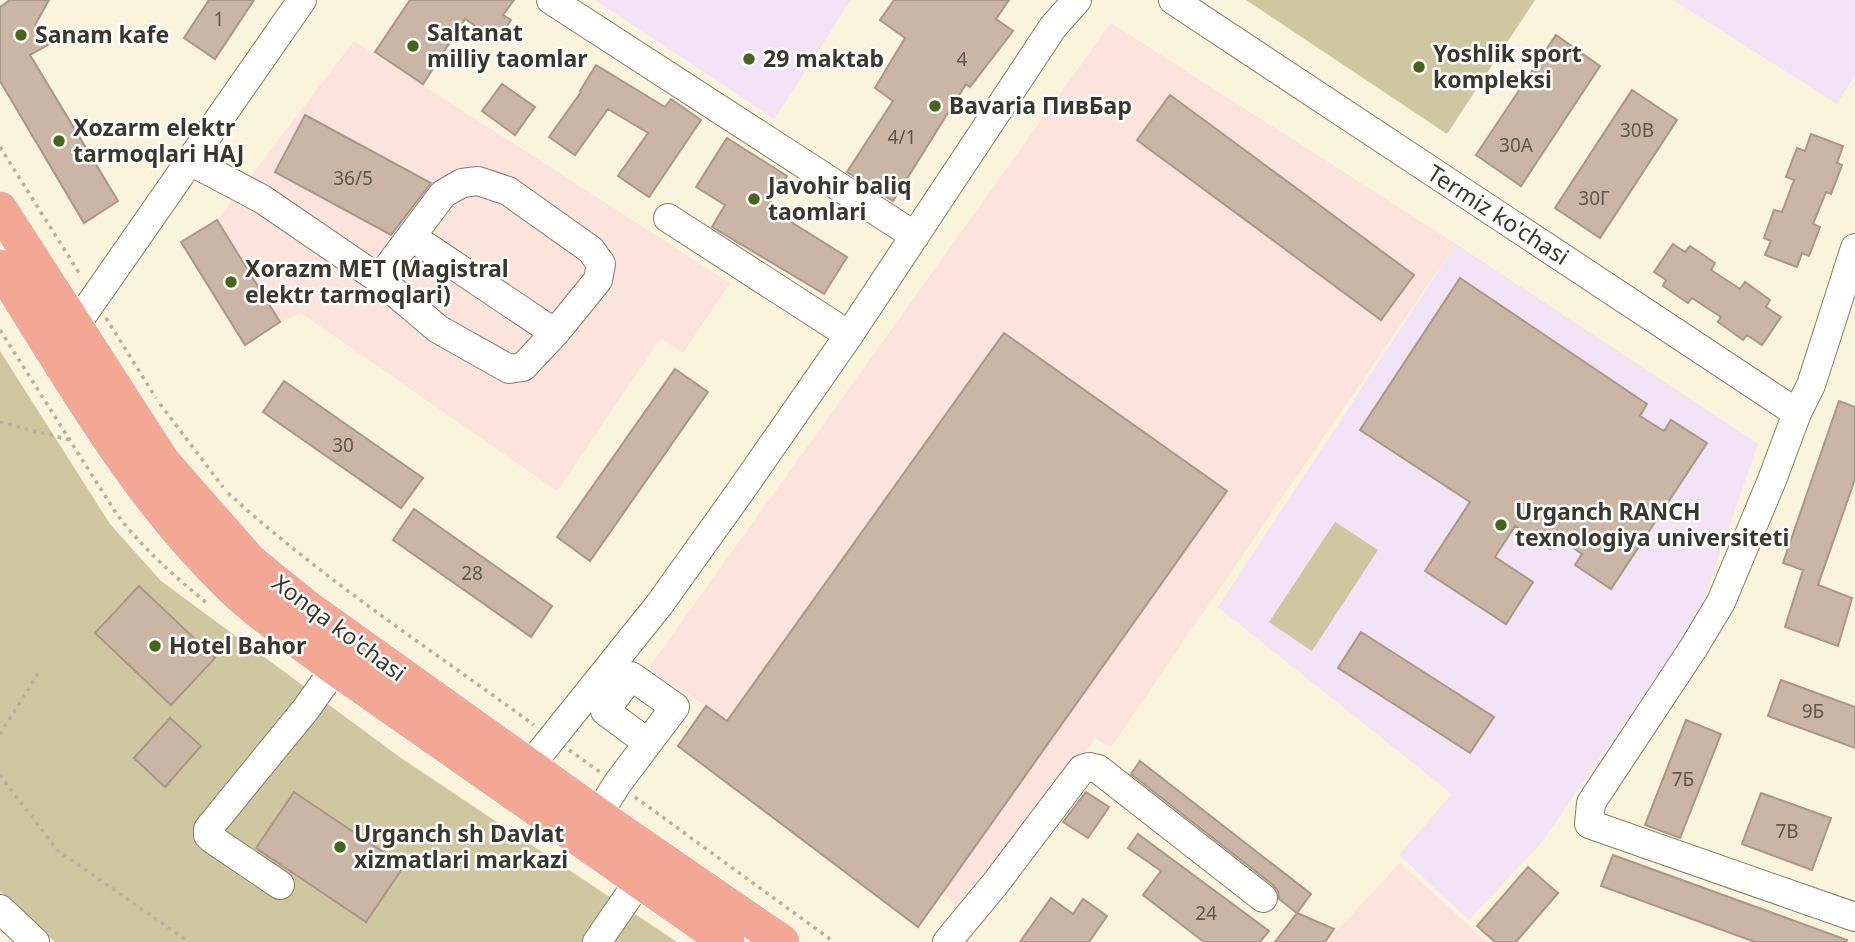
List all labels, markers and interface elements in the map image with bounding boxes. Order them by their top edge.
house number: 1 [214,6,224,32]
place label: Saltanat milliy taomlar [427,16,587,74]
place label: Sanam kafe [35,18,169,50]
marker: Sanam kafe [13,27,29,43]
place label: Yoshlik sport kompleksi [1433,37,1582,95]
marker: Saltanat milliy taomlar [405,38,421,54]
place label: 29 maktab [763,42,884,74]
house number: 4 [957,46,968,72]
marker: 29 maktab [741,51,757,67]
marker: Yoshlik sport kompleksi [1411,59,1427,75]
place label: Bavaria ПивБар [949,89,1132,121]
marker: Bavaria ПивБар [927,98,943,114]
place label: Xozarm elektr tarmoqlari HAJ [73,111,244,169]
house number: 30В [1620,117,1654,143]
house number: 4/1 [888,124,916,150]
house number: 30А [1499,132,1534,158]
marker: Xozarm elektr tarmoqlari HAJ [51,133,67,149]
street label: Termiz ko'chasi [1422,156,1576,272]
house number: 36/5 [333,165,373,191]
place label: Javohir baliq taomlari [766,169,912,227]
house number: 30Г [1578,185,1610,211]
marker: Javohir baliq taomlari [746,191,762,207]
place label: Xorazm MET (Magistral elektr tarmoqlari) [245,252,509,310]
marker: Xorazm MET (Magistral elektr tarmoqlari) [223,274,239,290]
house number: 30 [332,432,354,458]
place label: Urganch RANCH texnologiya universiteti [1515,495,1789,553]
marker: Urganch RANCH texnologiya universiteti [1493,517,1509,533]
house number: 28 [461,560,483,586]
street label: Xonqa ko'chasi [266,566,413,688]
place label: Hotel Bahor [169,629,306,661]
marker: Hotel Bahor [147,638,163,654]
house number: 9Б [1802,698,1824,724]
house number: 7Б [1672,766,1694,792]
place label: Urganch sh Davlat xizmatlari markazi [354,817,568,875]
house number: 7В [1775,818,1799,844]
marker: Urganch sh Davlat xizmatlari markazi [332,839,348,855]
house number: 24 [1195,900,1217,926]

